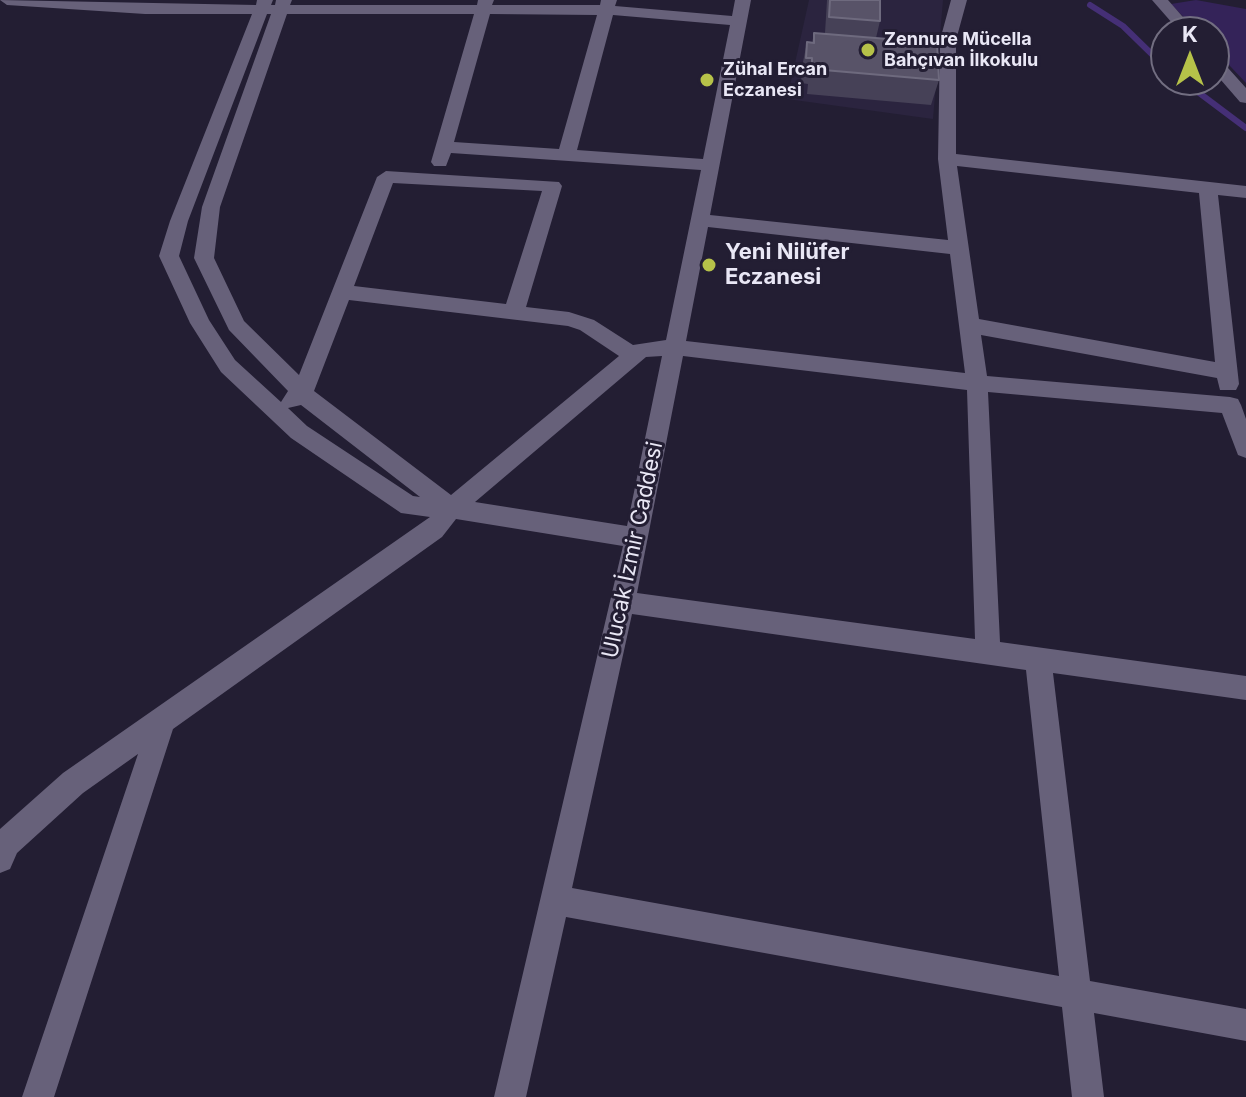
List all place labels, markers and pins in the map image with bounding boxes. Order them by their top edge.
place label: Zennure Mücella Bahçıvan İlkokulu [884,29,1038,72]
marker: Zennure Mücella Bahçıvan İlkokulu [859,41,877,59]
place label: Zühal Ercan Eczanesi [723,59,827,102]
marker: Zühal Ercan Eczanesi [698,71,716,89]
place label: Yeni Nilüfer Eczanesi [725,239,849,290]
marker: Yeni Nilüfer Eczanesi [700,256,718,274]

